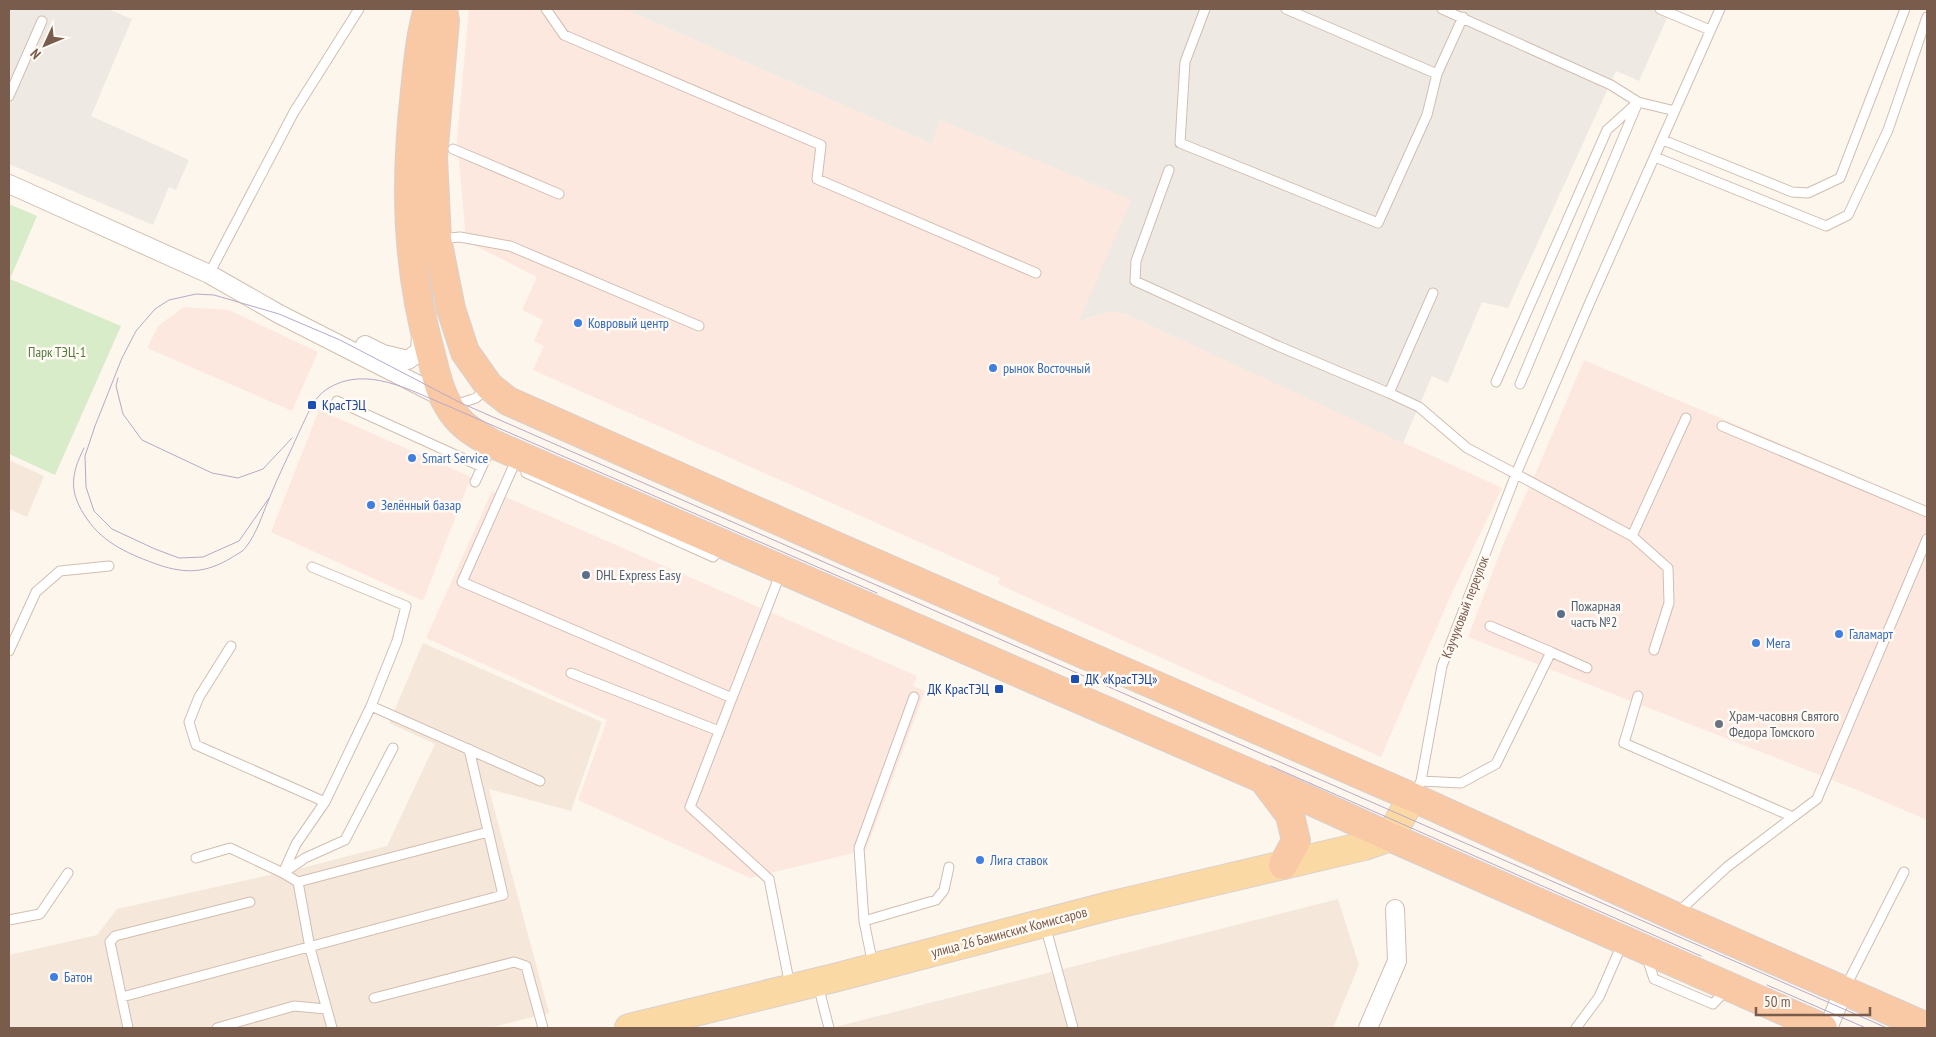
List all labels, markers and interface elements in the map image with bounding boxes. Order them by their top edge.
north arrow [20,20,70,70]
text: N [27,45,45,63]
place label: Ковровый центр [588,314,669,332]
marker: Ковровый центр [572,317,584,329]
park label: Парк ТЭЦ-1 [28,343,86,361]
place label: рынок Восточный [1003,359,1090,377]
marker: рынок Восточный [987,362,999,374]
place label: КрасТЭЦ [322,396,366,414]
marker: КрасТЭЦ [306,399,318,411]
place label: Smart Service [422,449,489,467]
marker: Smart Service [406,452,418,464]
place label: Зелённый базар [381,496,461,514]
marker: Зелённый базар [365,499,377,511]
street label: Каучуковый переулок [1437,553,1493,661]
place label: DHL Express Easy [596,566,681,584]
marker: DHL Express Easy [580,569,592,581]
place label: Пожарная часть №2 [1571,597,1621,631]
marker: Пожарная часть №2 [1555,608,1567,620]
place label: Галамарт [1849,625,1893,643]
marker: Галамарт [1833,628,1845,640]
place label: Мега [1766,634,1790,652]
marker: Мега [1750,637,1762,649]
place label: ДК «КрасТЭЦ» [1085,670,1157,688]
marker: ДК «КрасТЭЦ» [1069,673,1081,685]
place label: ДК КрасТЭЦ [927,680,989,698]
marker: ДК КрасТЭЦ [993,683,1005,695]
place label: Храм-часовня Святого Федора Томского [1729,707,1839,741]
marker: Храм-часовня Святого Федора Томского [1713,718,1725,730]
place label: Лига ставок [989,851,1048,869]
marker: Лига ставок [974,854,986,866]
street label: улица 26 Бакинских Комиссаров [929,902,1089,961]
place label: Батон [64,968,92,986]
marker: Батон [48,971,60,983]
scale bar [1756,984,1870,1016]
text: 50 m [1764,992,1790,1011]

